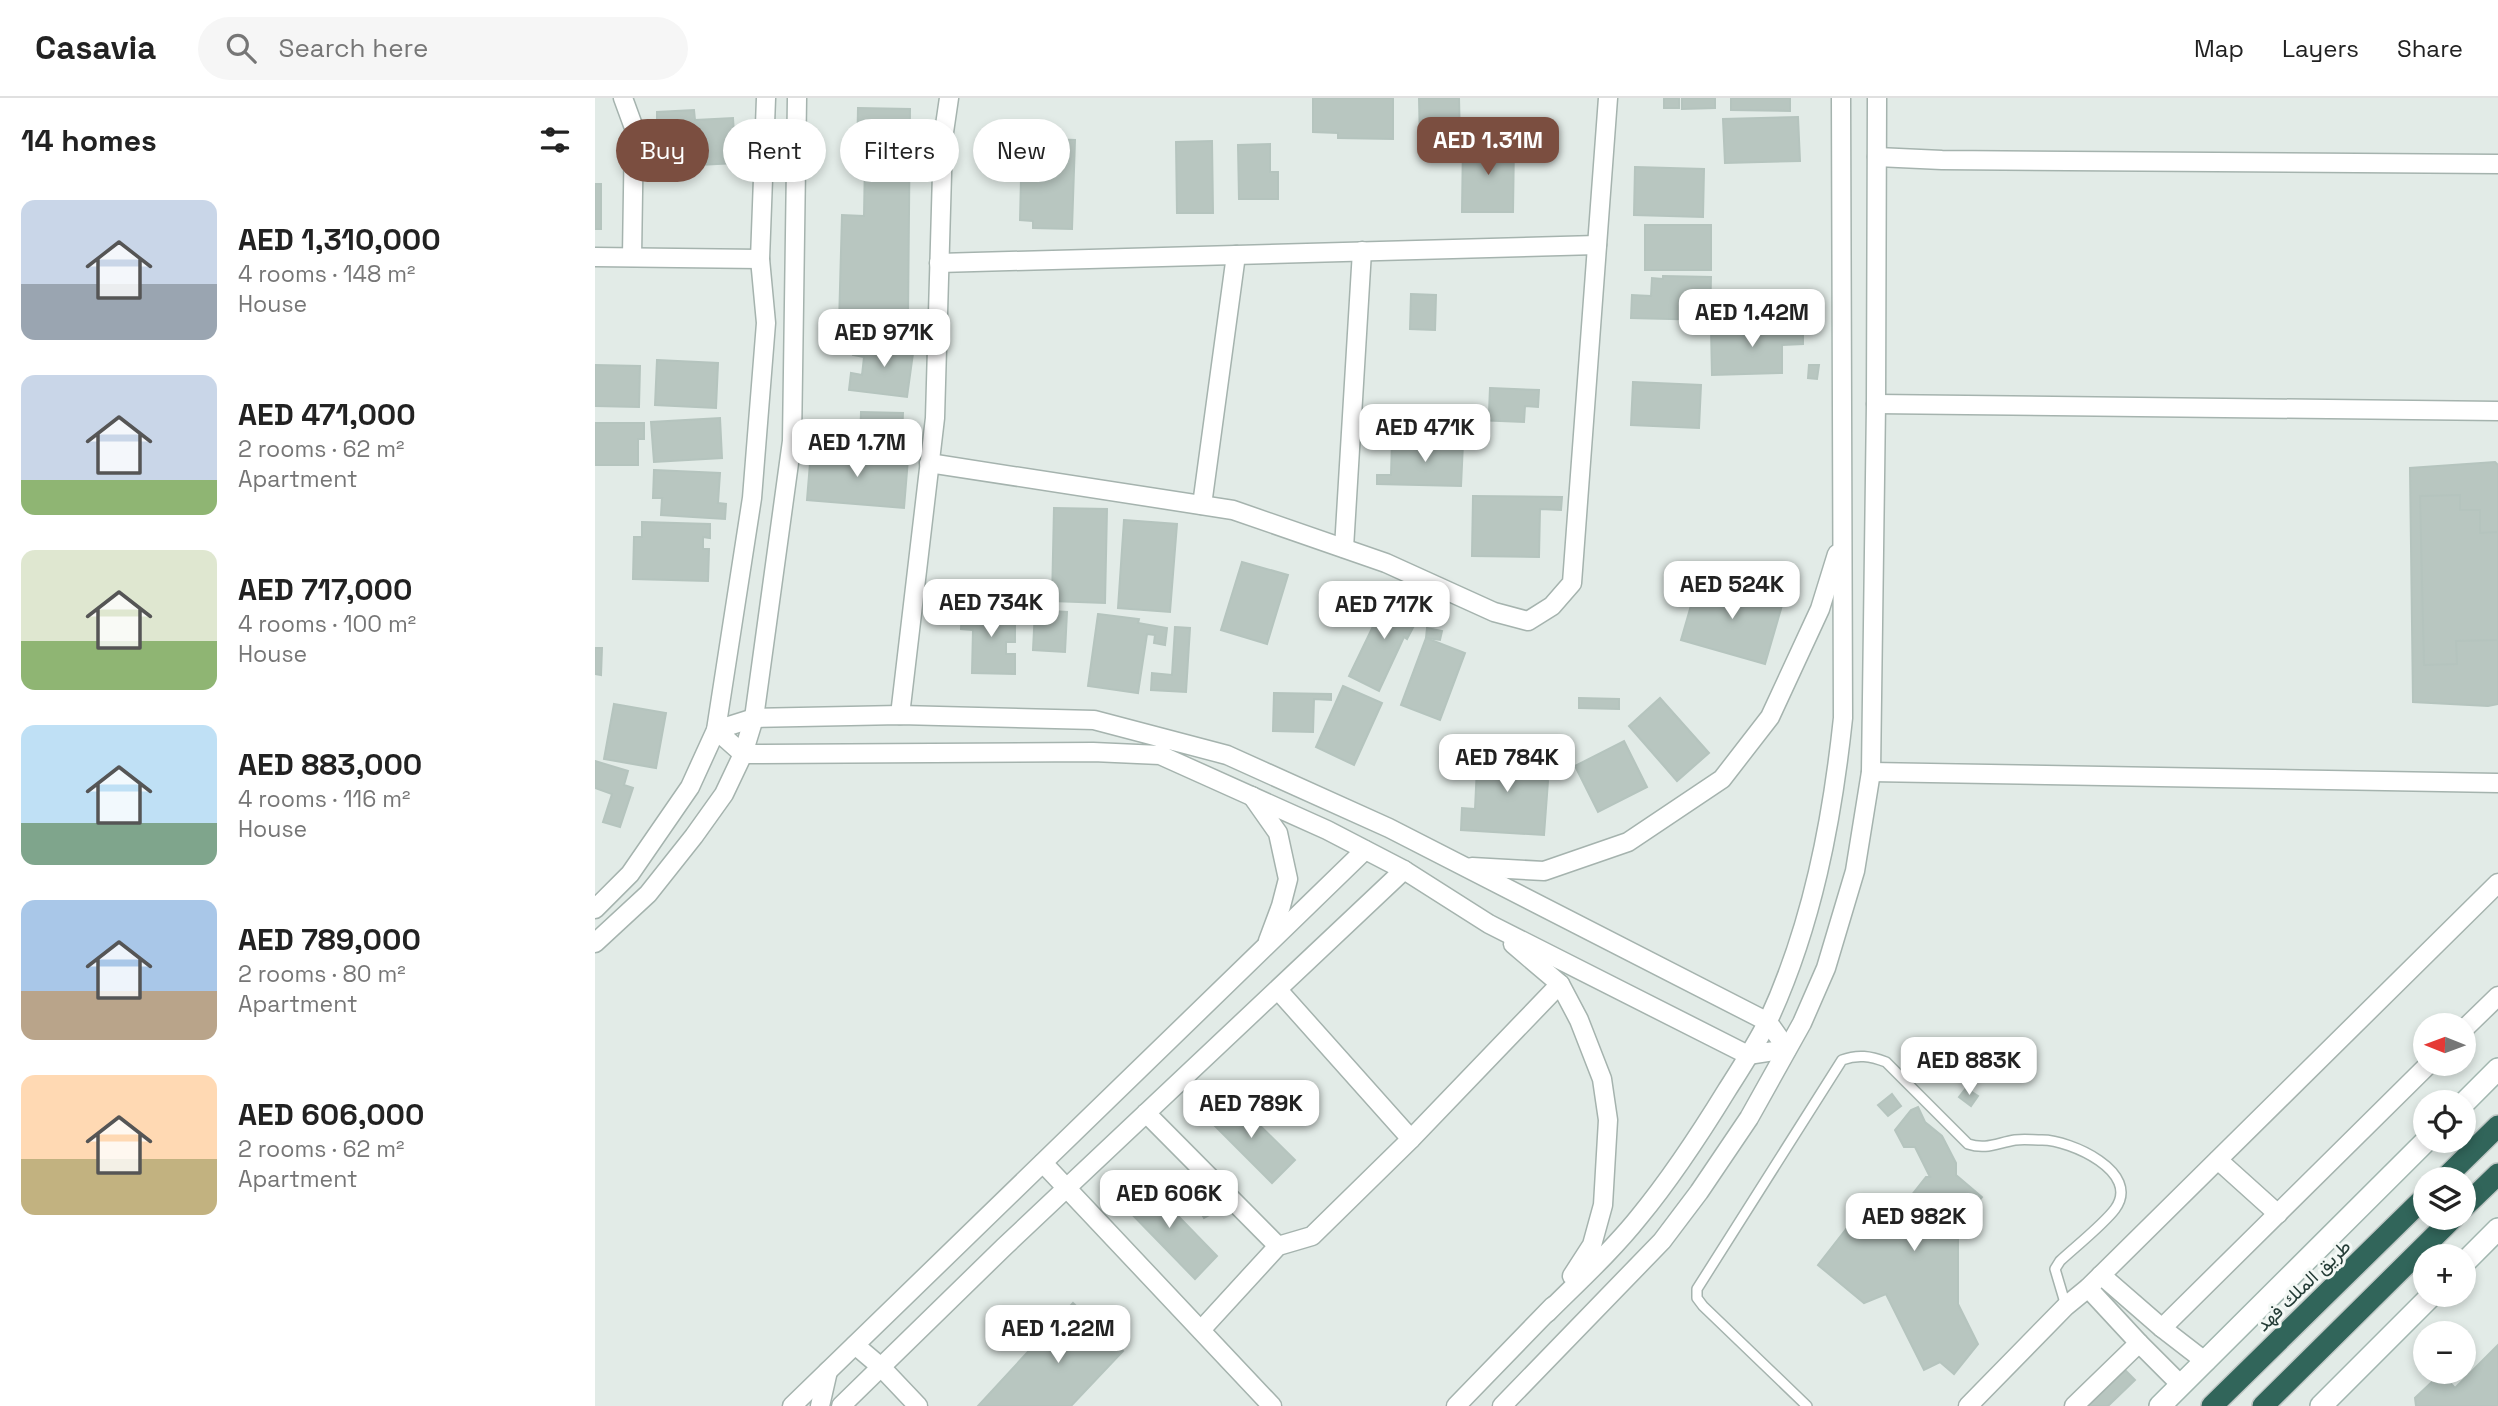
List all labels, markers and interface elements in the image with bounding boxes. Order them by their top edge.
search box [198,17,688,80]
text: Casavia [35,27,156,69]
icon: search [222,29,260,67]
text: Search here [278,31,428,65]
text: Map [2194,33,2244,64]
text: Layers [2282,33,2359,64]
text: Share [2397,33,2463,64]
pin: AED 1.31M [1408,118,1568,177]
chip: Buy [616,119,709,182]
chip: Rent [723,119,826,182]
chip: Filters [840,119,959,182]
chip: New [973,119,1070,182]
text: 14 homes [21,121,157,160]
icon: filters [536,121,574,159]
text: AED 1.31M [1433,125,1543,155]
text: AED 1,310,000 [238,220,441,259]
icon: home [77,228,161,312]
text: 4 rooms · 148 m² [238,259,415,289]
text: House [238,289,307,319]
pin: AED 1.42M [1672,289,1832,349]
text: AED 1.42M [1695,297,1809,327]
pin: AED 971K [812,310,956,369]
text: AED 971K [834,317,934,347]
text: AED 471,000 [238,395,416,434]
icon: home [77,403,161,487]
pin: AED 471K [1353,404,1497,464]
text: AED 471K [1375,412,1475,442]
pin: AED 1.7M [785,420,929,479]
text: AED 1.7M [808,427,906,457]
text: 2 rooms · 62 m² [238,434,404,464]
text: Apartment [238,464,358,494]
pin: AED 524K [1660,561,1804,621]
text: AED 524K [1680,569,1784,599]
text: AED 717,000 [238,570,412,609]
icon: home [77,578,161,662]
pin: AED 734K [919,580,1063,639]
pin: AED 717K [1312,582,1456,641]
text: AED 734K [939,587,1043,617]
text: AED 717K [1335,589,1433,619]
text: 4 rooms · 100 m² [238,609,416,639]
text: House [238,639,307,669]
pin: AED 784K [1435,734,1579,794]
text: AED 784K [1455,742,1559,772]
text: AED 883,000 [238,745,422,784]
icon: home [77,753,161,837]
text: 4 rooms · 116 m² [238,784,410,814]
text: House [238,814,307,844]
text: AED 789,000 [238,920,421,959]
icon: home [77,928,161,1012]
text: 2 rooms · 80 m² [238,959,406,989]
text: Apartment [238,989,358,1019]
north arrow [2413,1013,2476,1076]
map controls [2413,1013,2476,1384]
pin: AED 883K [1897,1038,2041,1097]
text: AED 883K [1917,1045,2021,1075]
pin: AED 789K [1179,1080,1323,1140]
text: AED 789K [1199,1088,1303,1118]
button: locate [2413,1090,2476,1153]
text: AED 606,000 [238,1095,424,1134]
icon: home [77,1103,161,1187]
text: 2 rooms · 62 m² [238,1134,404,1164]
text: Apartment [238,1164,358,1194]
button: layers [2413,1167,2476,1230]
pin: AED 606K [1097,1170,1241,1230]
text: AED 606K [1116,1178,1222,1208]
pin: AED 982K [1842,1194,1986,1253]
text: AED 982K [1862,1201,1966,1231]
street label: طريق الملك فهد [2251,1234,2356,1337]
button: + [2413,1244,2476,1307]
pin: AED 1.22M [978,1306,1138,1365]
text: AED 1.22M [1001,1313,1115,1343]
button: − [2413,1321,2476,1384]

